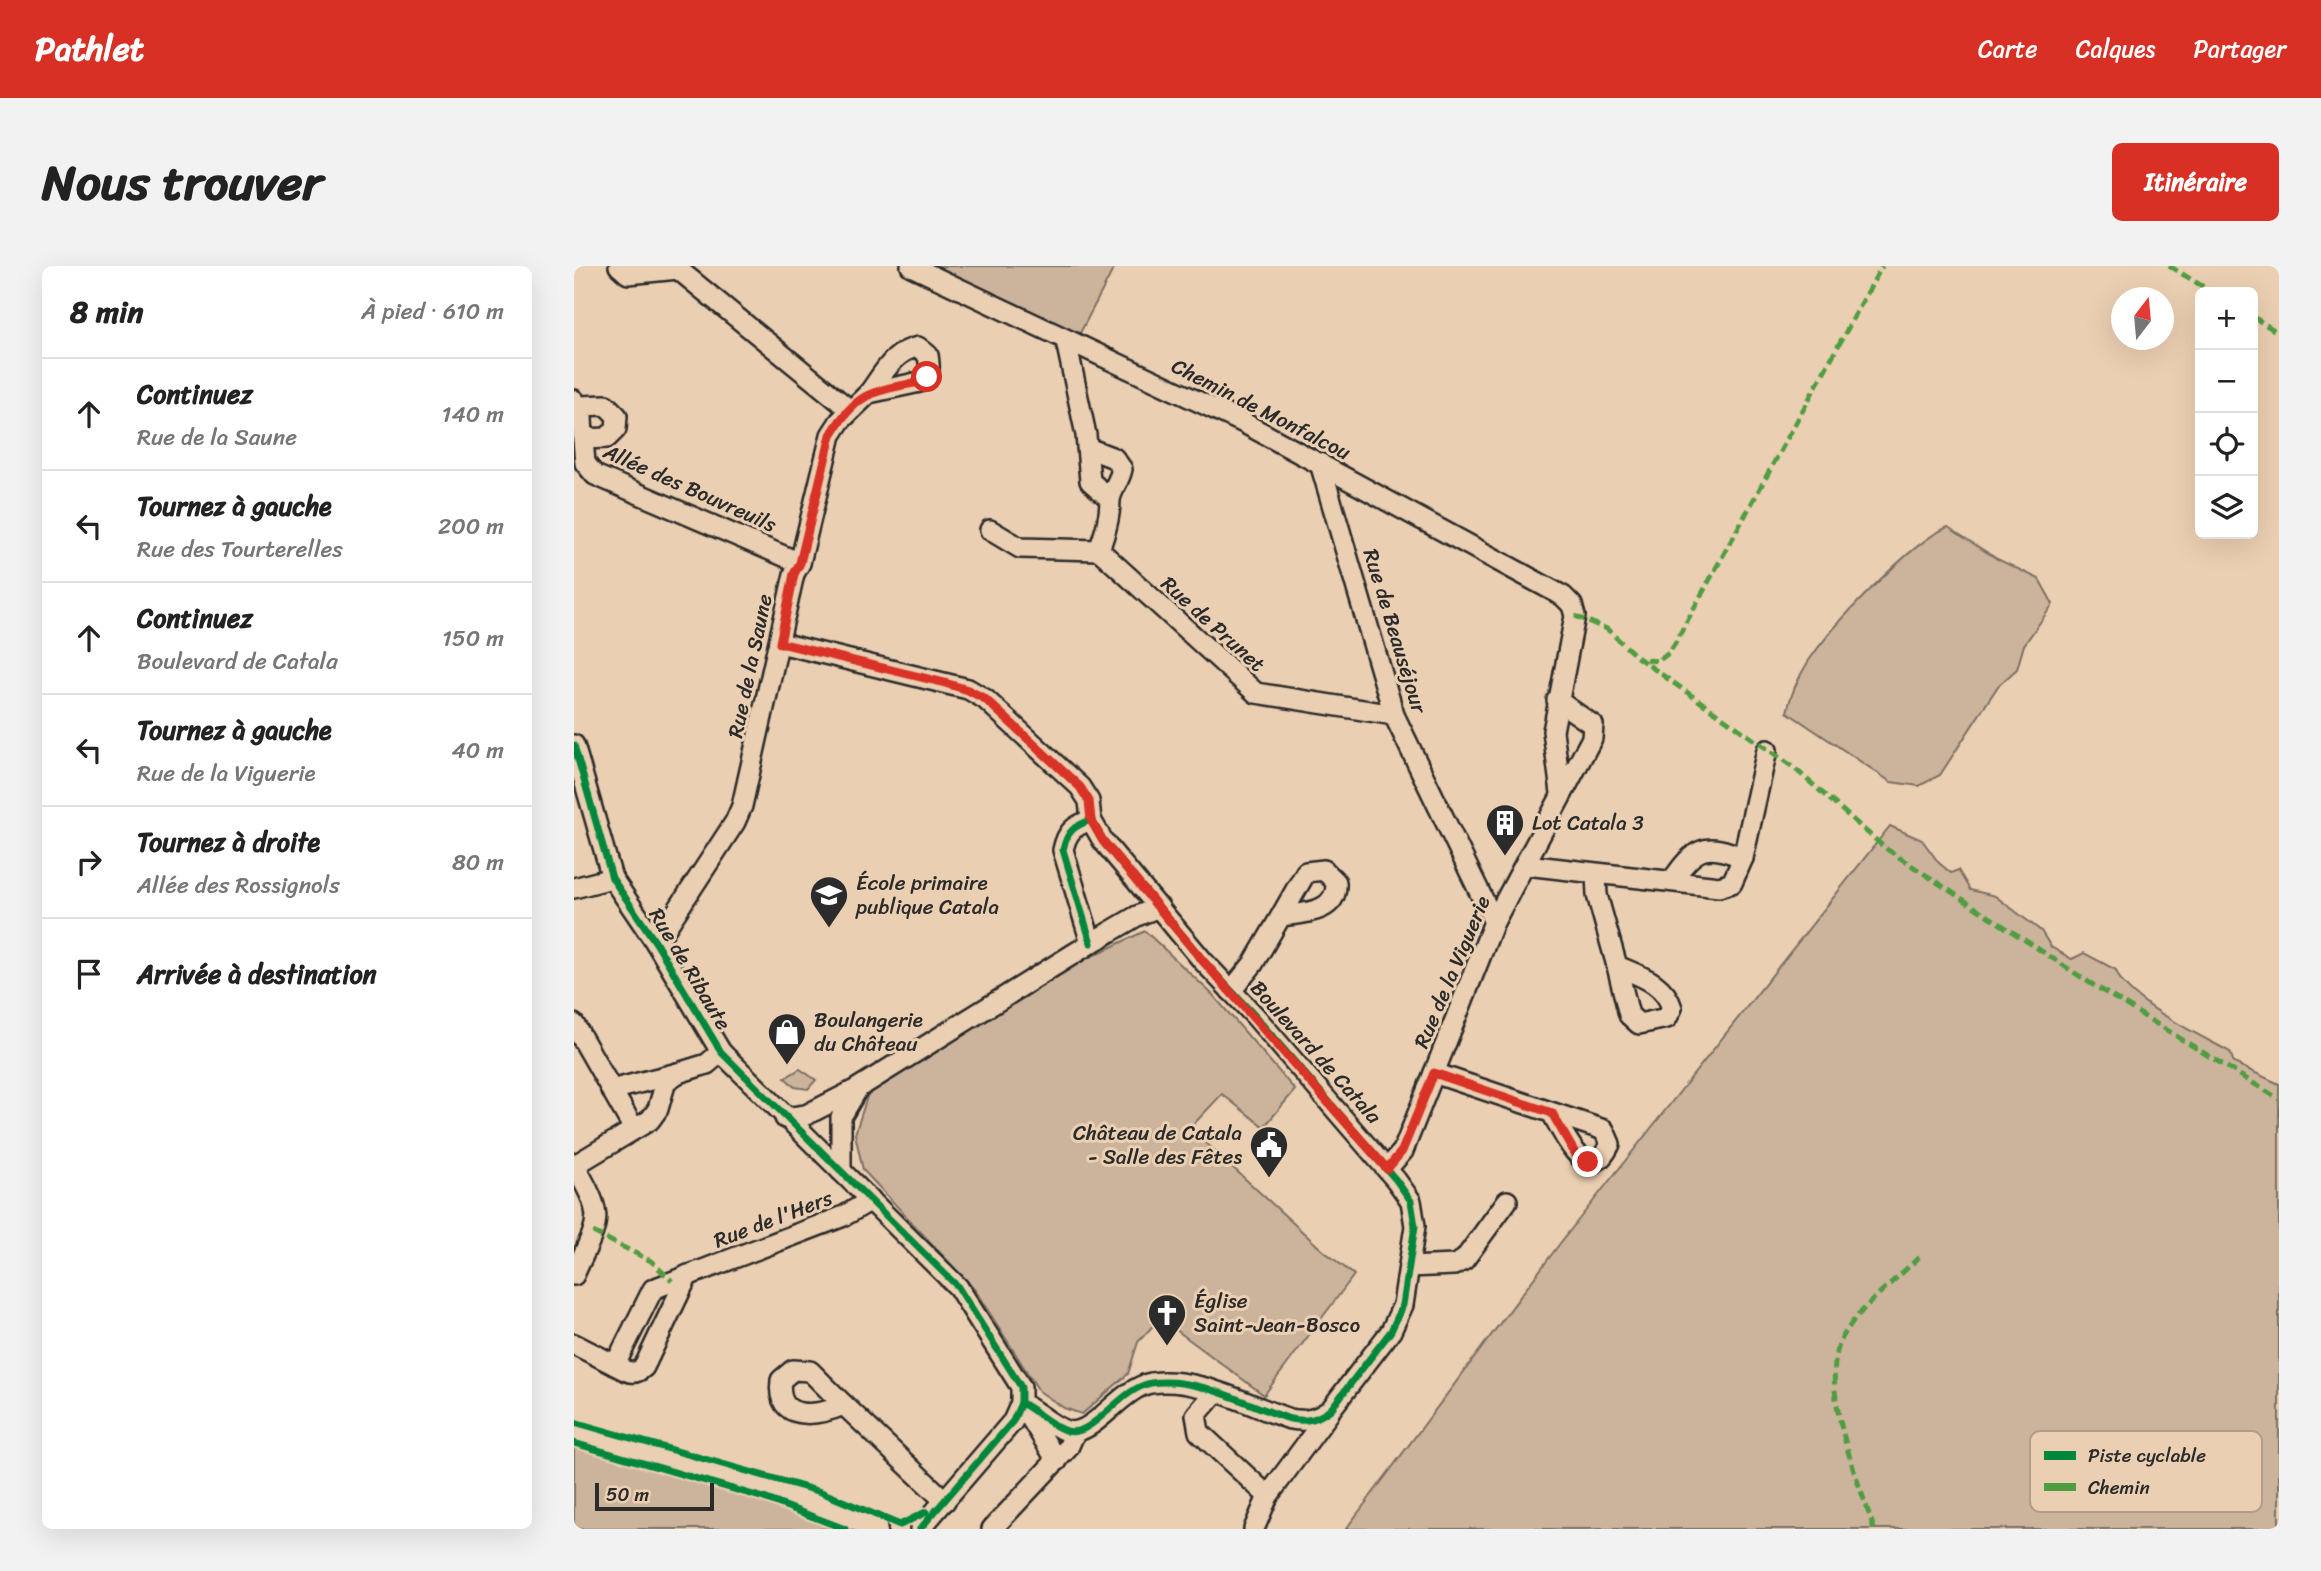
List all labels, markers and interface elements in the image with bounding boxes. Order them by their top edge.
text: Pathlet [35,20,144,78]
text: Carte [1978,28,2038,70]
text: Calques [2076,28,2155,70]
text: Partager [2193,28,2286,70]
text: Nous trouver [42,139,322,226]
button: Itinéraire [2112,143,2279,221]
text: 8 min [70,285,143,339]
north arrow [2111,287,2174,350]
map controls [2195,287,2258,539]
button: + [2195,287,2258,350]
text: À pied · 610 m [361,291,504,332]
street label: Chemin de Monfalcou [1165,347,1358,471]
button: − [2195,350,2258,413]
route start [911,361,942,392]
text: Continuez [137,371,253,417]
text: 140 m [442,394,504,435]
icon: ahead [70,395,108,433]
button: locate [2195,413,2258,476]
text: Rue de la Saune [137,417,297,458]
street label: Allée des Bouvreuils [596,432,783,543]
button: layers [2195,476,2258,539]
text: Tournez à gauche [137,483,332,529]
text: 200 m [438,506,504,547]
icon: left [70,507,108,545]
text: Rue des Tourterelles [137,529,343,570]
street label: Rue de Beauséjour [1352,544,1439,719]
street label: Rue de Prunet [1152,566,1274,682]
street label: Rue de la Saune [716,590,784,741]
text: Continuez [137,595,253,641]
text: 150 m [442,618,504,659]
icon: ahead [70,619,108,657]
text: Boulevard de Catala [137,641,338,682]
text: Tournez à gauche [137,707,332,753]
text: 40 m [451,730,504,771]
icon: left [70,731,108,769]
text: Rue de la Viguerie [137,753,316,794]
building icon: Lot Catala 3 [1484,802,1526,857]
place label: Lot Catala 3 [1532,804,1644,842]
text: Tournez à droite [137,819,320,865]
text: 80 m [452,842,504,883]
icon: right [70,843,108,881]
place label: École primaire publique Catala [855,864,999,926]
text: Allée des Rossignols [137,865,340,906]
school or university icon: École primaire publique Catala [808,874,850,929]
street label: Rue de la Viguerie [1403,890,1501,1054]
street label: Rue de Ribaute [638,900,742,1038]
text: Arrivée à destination [137,951,377,997]
icon: arrive [70,955,108,993]
street label: Boulevard de Catala [1241,971,1392,1133]
place label: Boulangerie du Château [814,1001,923,1063]
shop icon: Boulangerie du Château [766,1011,808,1066]
place label: Château de Catala - Salle des Fêtes [1073,1114,1242,1176]
public building icon: Château de Catala - Salle des Fêtes [1248,1124,1290,1179]
route end [1572,1146,1603,1177]
street label: Rue de l'Hers [708,1179,838,1259]
place label: Église Saint-Jean-Bosco [1194,1282,1360,1344]
church icon: Église Saint-Jean-Bosco [1146,1292,1188,1347]
legend [2030,1431,2262,1512]
text: Piste cyclable [2088,1439,2206,1472]
text: Chemin [2088,1471,2150,1504]
text: 50 m [606,1478,649,1511]
scale bar [595,1480,714,1512]

